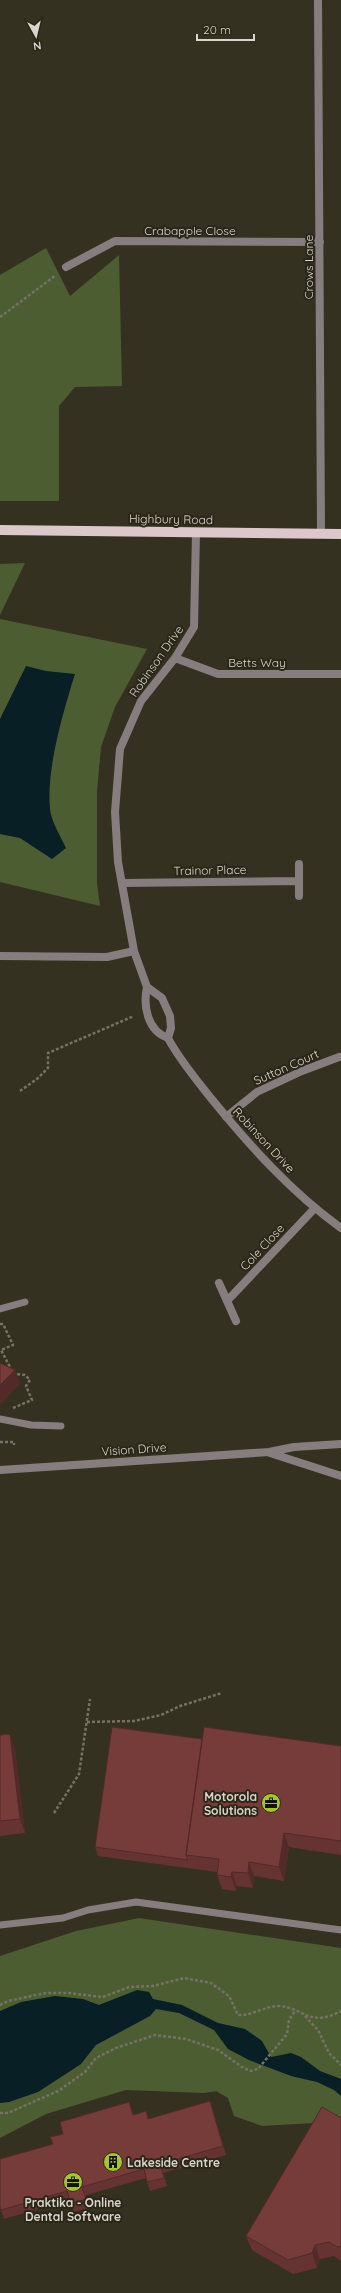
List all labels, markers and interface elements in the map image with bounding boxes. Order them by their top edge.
north arrow [16,16,56,56]
scale bar [197,16,254,42]
text: 20 m [203,22,231,37]
text: N [32,38,42,53]
street label: Crabapple Close [144,223,236,238]
street label: Crows Lane [301,234,316,299]
street label: Highbury Road [129,511,213,527]
street label: Robinson Drive [126,622,186,700]
street label: Betts Way [228,655,286,670]
street label: Trainor Place [173,862,247,878]
street label: Sutton Court [251,1046,321,1088]
street label: Robinson Drive [230,1104,298,1176]
street label: Cole Close [237,1221,287,1273]
street label: Vision Drive [101,1439,167,1459]
place label: Motorola Solutions [204,1789,257,1818]
office icon: Motorola Solutions [260,1792,282,1814]
building icon: Lakeside Centre [102,2151,124,2173]
place label: Lakeside Centre [127,2155,220,2170]
office icon: Praktika - Online Dental Software [62,2171,84,2193]
place label: Praktika - Online Dental Software [25,2195,121,2224]

